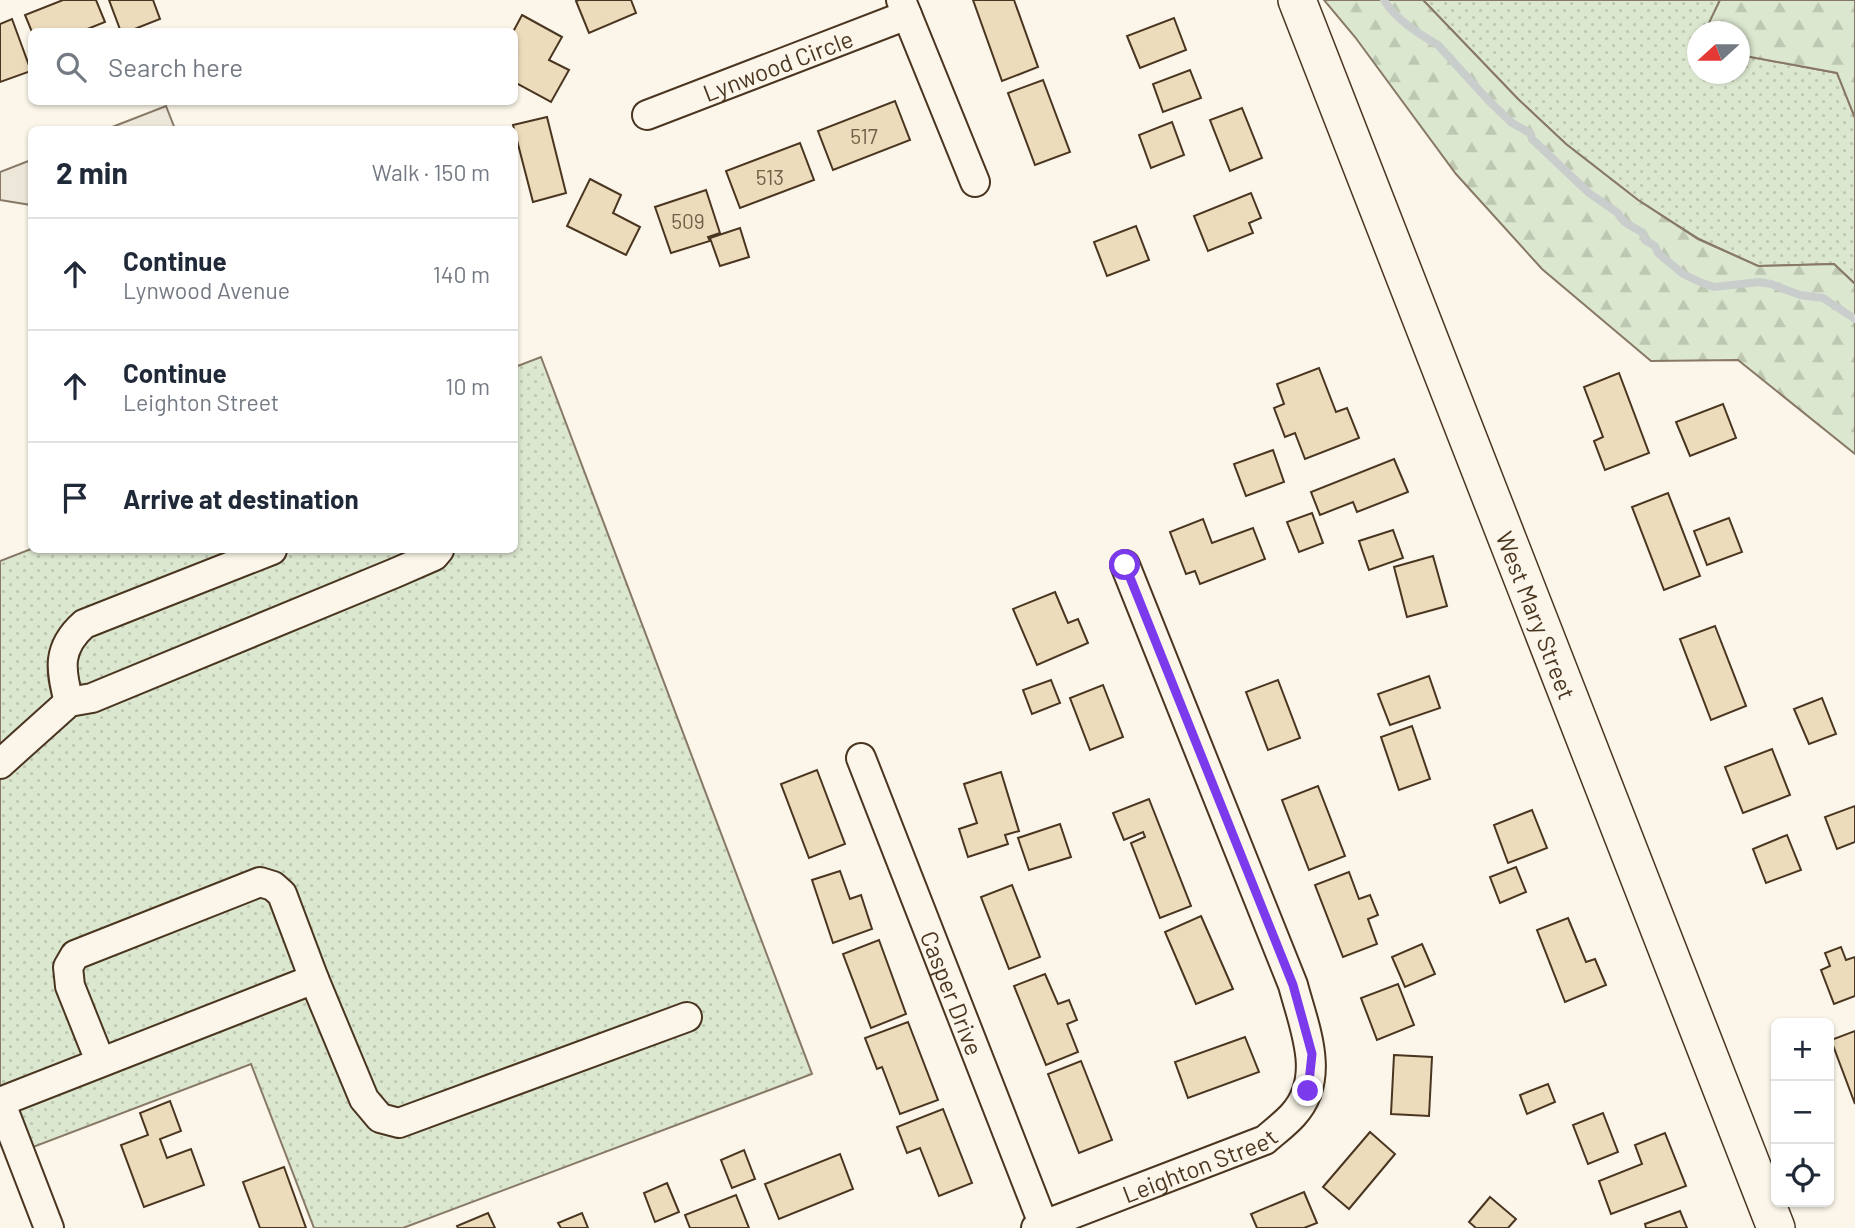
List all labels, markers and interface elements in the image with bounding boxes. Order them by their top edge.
north arrow [1687,21,1750,84]
street label: Lynwood Circle [699,23,857,107]
search box [28,28,518,105]
icon: search [52,48,90,86]
text: Search here [108,51,243,82]
house number: 517 [850,123,878,148]
text: 2 min [56,154,128,190]
text: Walk · 150 m [372,158,490,186]
house number: 513 [756,164,784,189]
house number: 509 [671,208,705,233]
text: Continue [123,245,227,276]
icon: ahead [56,255,94,293]
text: 140 m [433,260,490,288]
text: Lynwood Avenue [123,276,290,304]
text: Continue [123,357,227,388]
icon: ahead [56,367,94,405]
text: 10 m [445,372,490,400]
text: Leighton Street [123,388,279,416]
icon: arrive [56,479,94,517]
text: Arrive at destination [123,483,359,514]
street label: West Mary Street [1491,527,1583,703]
route start [1109,549,1140,580]
street label: Casper Drive [915,926,990,1059]
map controls [1771,1018,1834,1207]
button: + [1771,1018,1834,1081]
route end [1292,1075,1323,1106]
button: − [1771,1081,1834,1144]
street label: Leighton Street [1118,1122,1283,1208]
button: locate [1771,1144,1834,1207]

